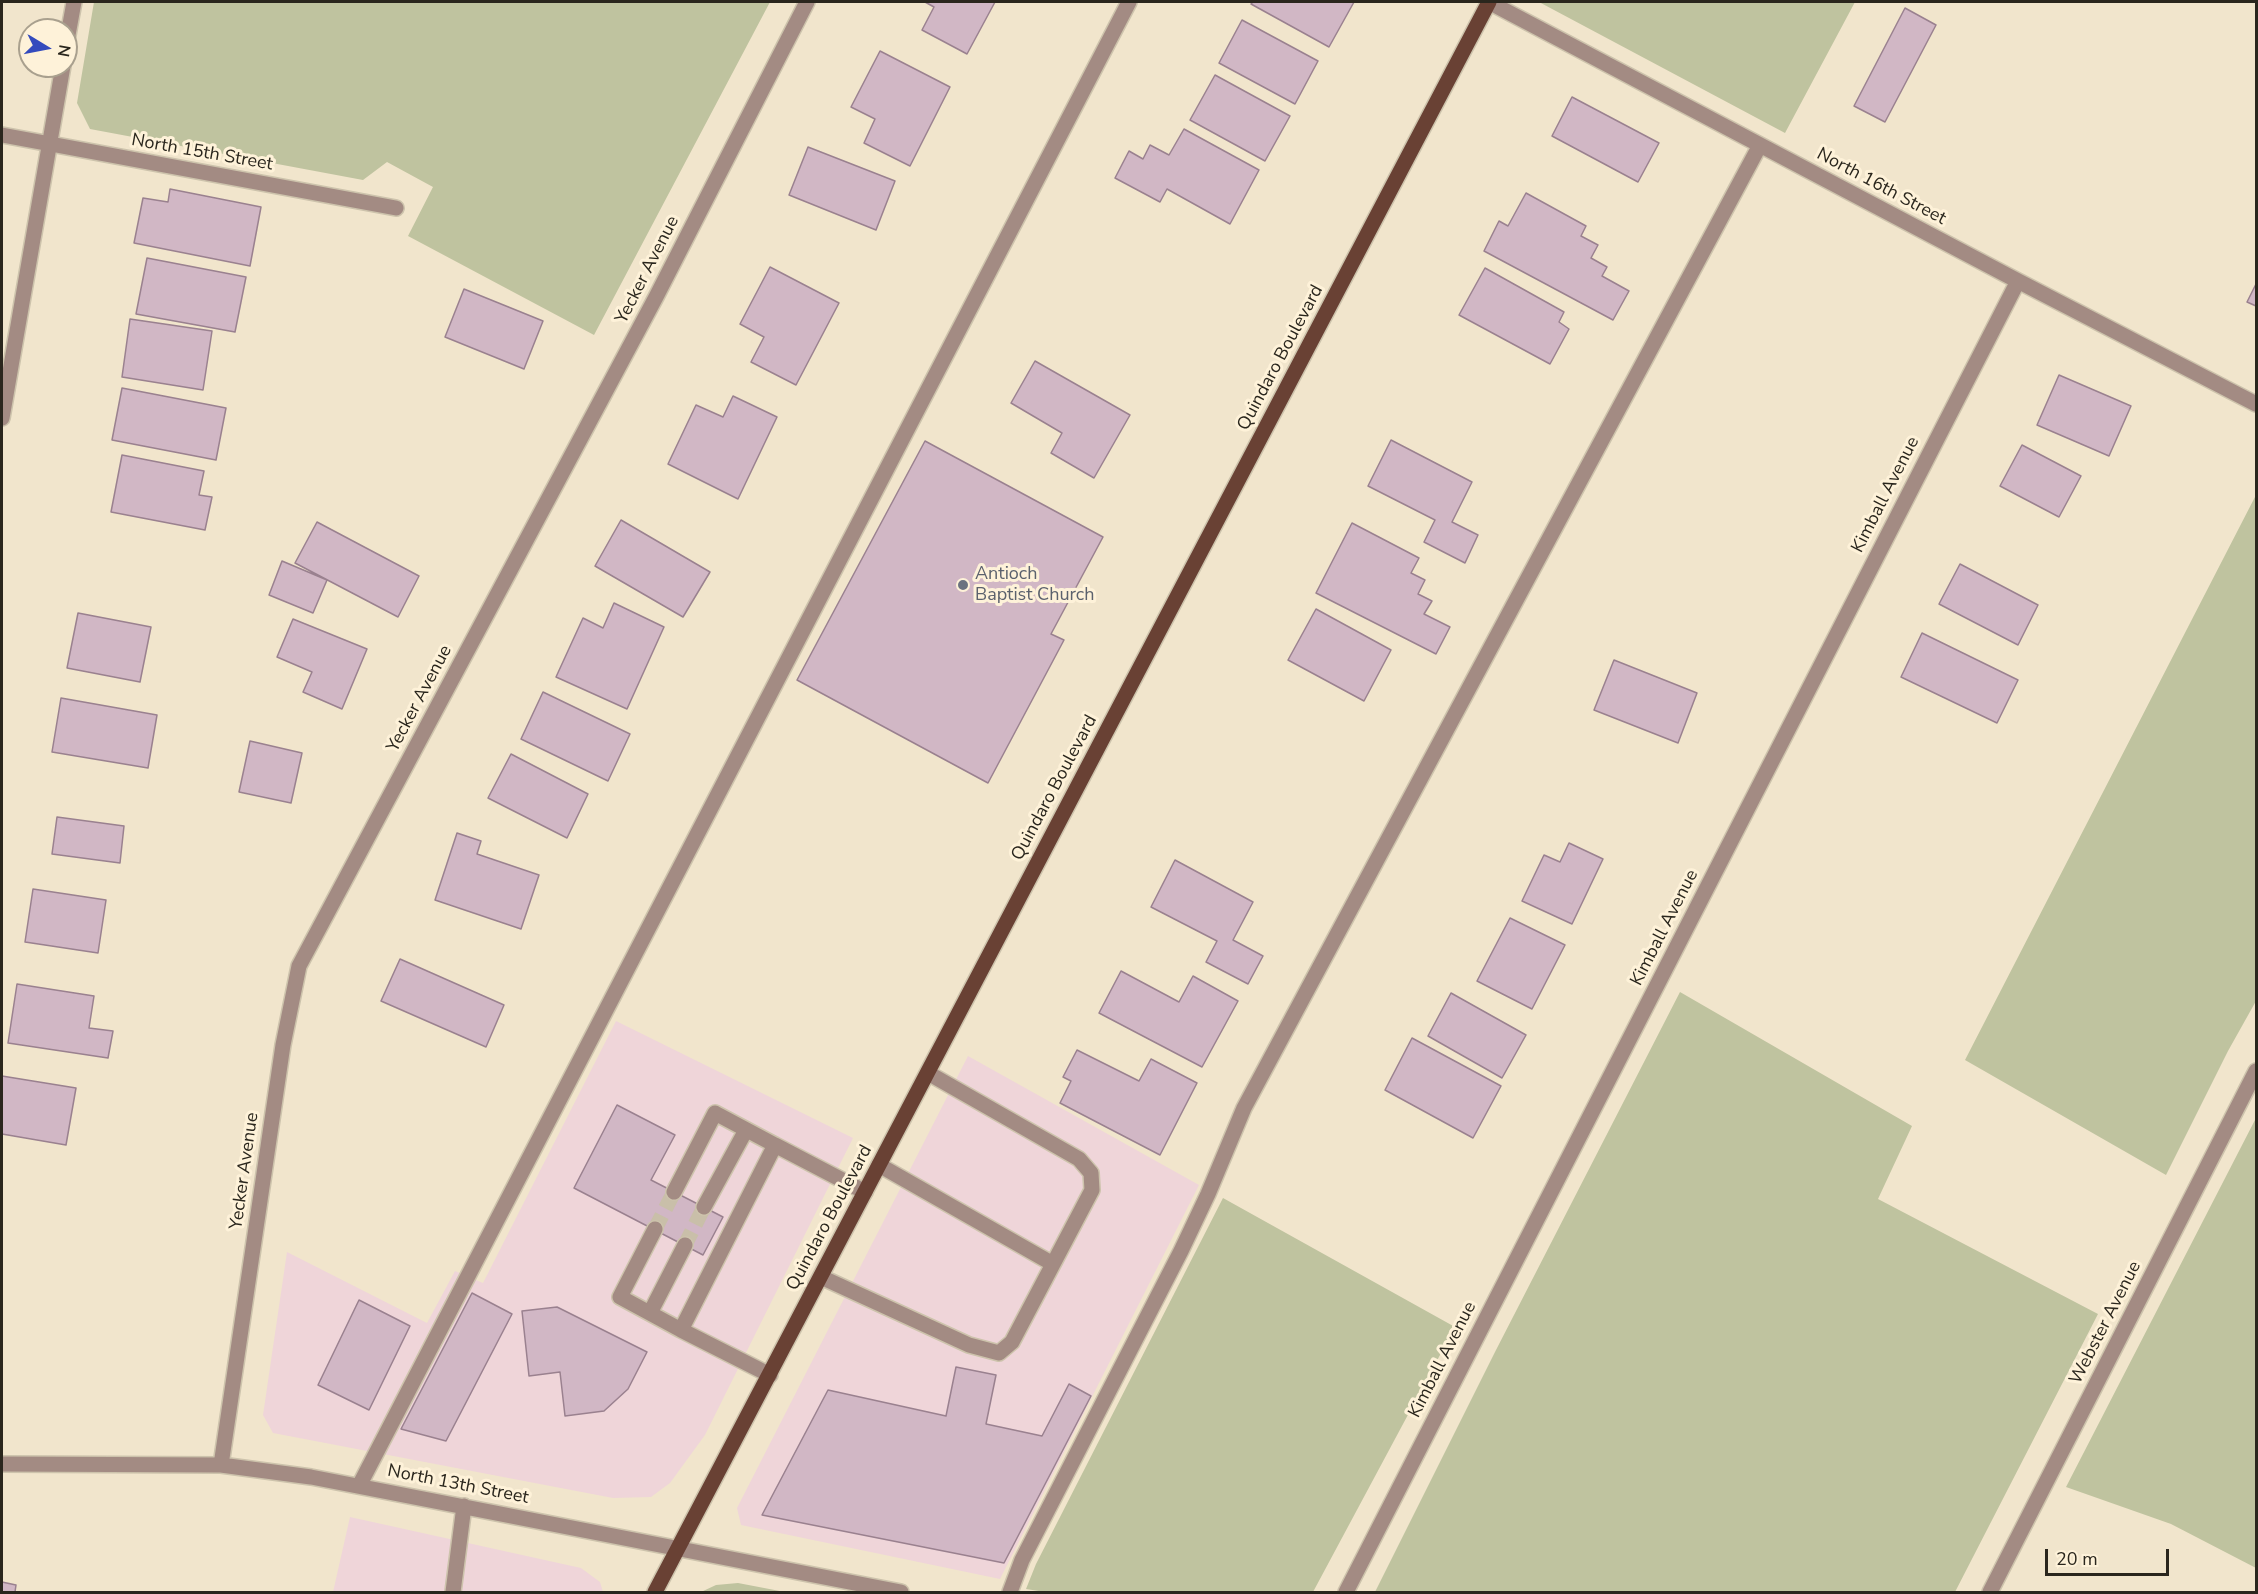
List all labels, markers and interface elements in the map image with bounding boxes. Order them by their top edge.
north arrow [18,18,78,78]
text: N [52,43,76,59]
street label: North 15th Street [130,130,274,176]
street label: North 16th Street [1813,144,1949,230]
street label: Yecker Avenue [612,213,684,327]
street label: Quindaro Boulevard [1234,282,1328,434]
street label: Kimball Avenue [1847,433,1925,557]
place label: Antioch Baptist Church [975,564,1094,606]
marker: Antioch Baptist Church [956,578,970,592]
street label: Yecker Avenue [383,642,457,756]
street label: Quindaro Boulevard [1008,712,1102,864]
street label: Kimball Avenue [1626,866,1704,990]
street label: Yecker Avenue [226,1111,264,1231]
street label: Quindaro Boulevard [783,1142,877,1294]
street label: Webster Avenue [2066,1258,2146,1388]
street label: Kimball Avenue [1404,1298,1482,1422]
street label: North 13th Street [386,1461,530,1509]
scale bar [2048,1537,2172,1575]
text: 20 m [2056,1547,2098,1571]

